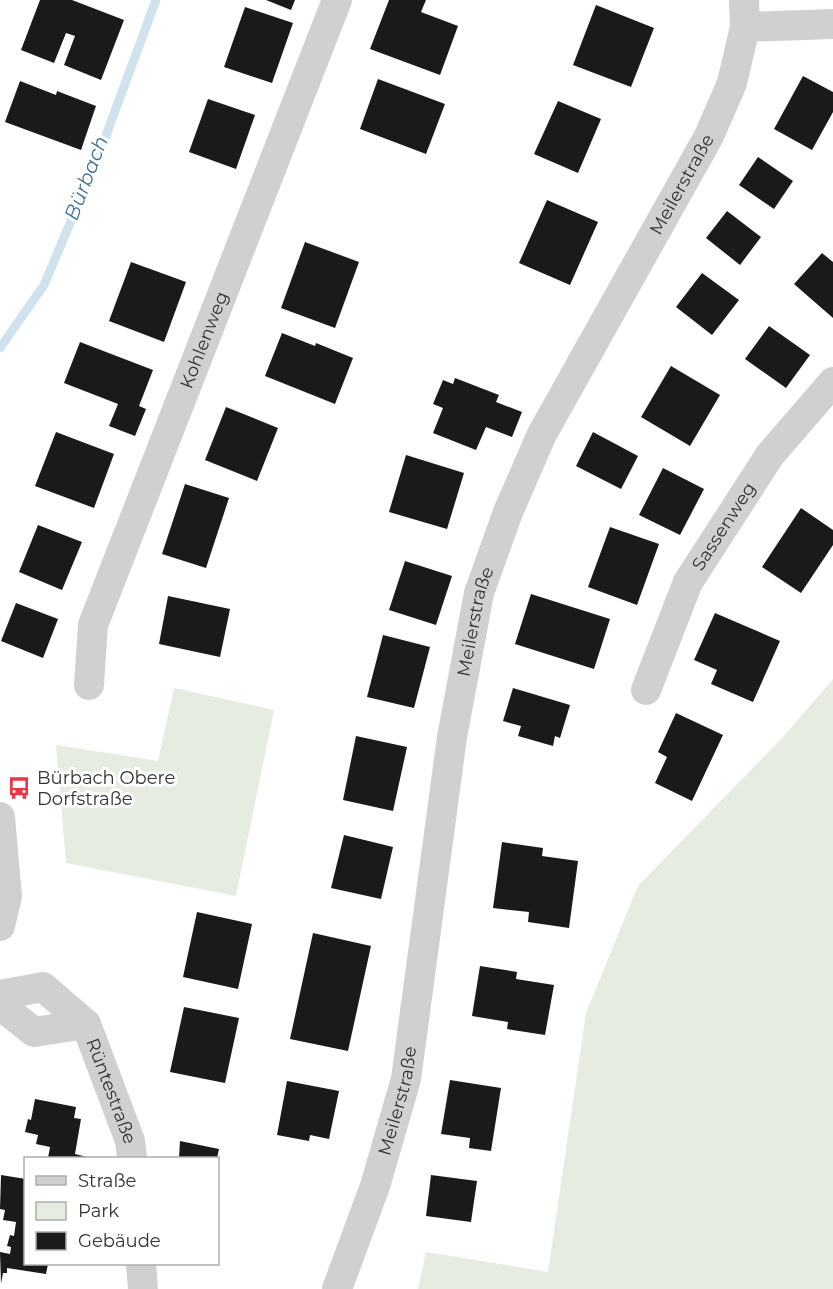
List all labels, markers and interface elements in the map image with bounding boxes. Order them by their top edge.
street label: Meilerstraße [645,130,719,239]
water label: Bürbach [59,133,113,223]
street label: Kohlenweg [175,288,233,392]
street label: Sassenweg [687,478,760,575]
street label: Meilerstraße [453,564,499,678]
place label: Bürbach Obere Dorfstraße [37,767,176,810]
bus stop icon: Bürbach Obere Dorfstraße [6,775,32,801]
street label: Rüntestraße [81,1035,141,1147]
street label: Meilerstraße [373,1045,421,1158]
legend [24,1157,219,1265]
text: Straße [78,1170,137,1192]
text: Park [78,1200,119,1222]
text: Gebäude [78,1230,161,1252]

